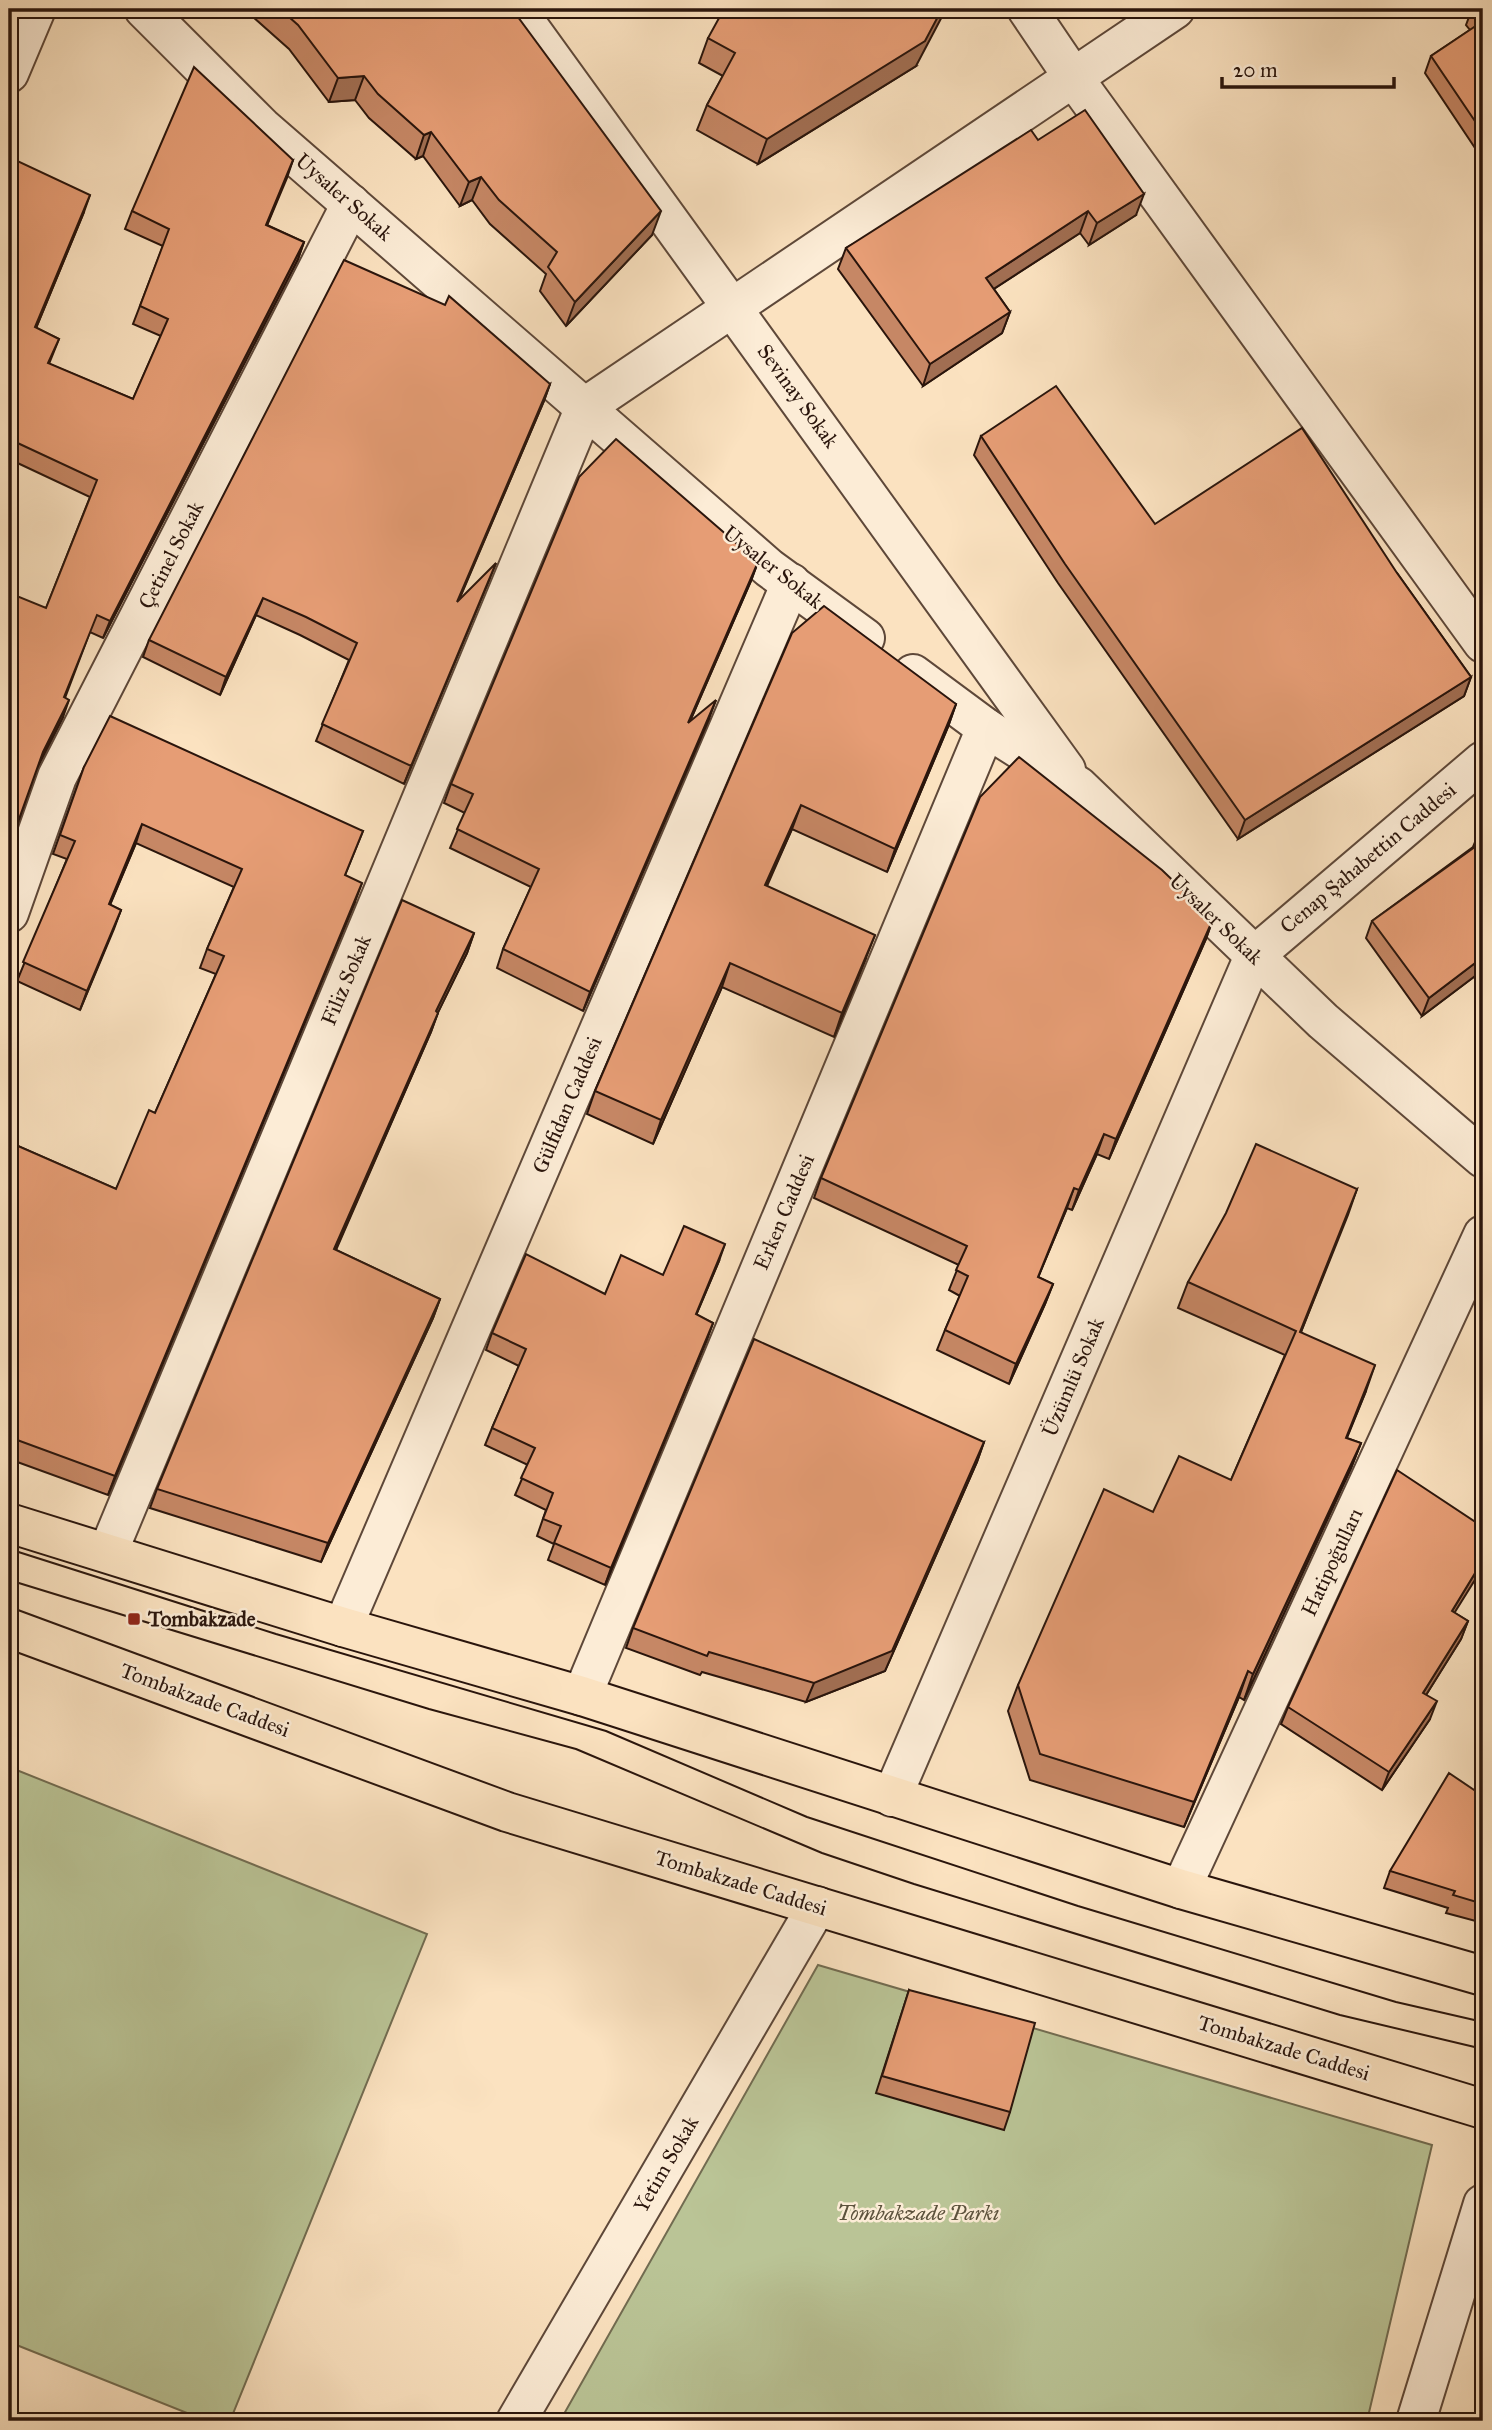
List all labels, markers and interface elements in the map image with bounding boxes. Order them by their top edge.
scale bar [1222,46,1394,90]
text: 20 m [1233,57,1278,83]
street label: Uysaler Sokak [290,148,398,246]
street label: Sevinay Sokak [752,339,845,453]
street label: Çetinel Sokak [133,496,209,613]
street label: Uysaler Sokak [718,520,829,614]
street label: Cenap Şahabettin Caddesi [1275,777,1461,939]
street label: Uysaler Sokak [1164,868,1269,970]
street label: Filiz Sokak [315,930,377,1029]
street label: Gülfidan Caddesi [526,1032,608,1177]
street label: Erken Caddesi [748,1150,820,1274]
street label: Üzümlü Sokak [1036,1313,1110,1441]
street label: Hatipoğulları [1296,1504,1368,1620]
place label: Tombakzade [147,1606,256,1632]
marker: Tombakzade [126,1611,142,1627]
street label: Tombakzade Caddesi [117,1657,294,1743]
street label: Tombakzade Caddesi [652,1844,830,1922]
street label: Tombakzade Caddesi [1195,2009,1373,2087]
street label: Yetim Sokak [628,2111,704,2217]
park label: Tombakzade Parkı [837,2200,999,2226]

